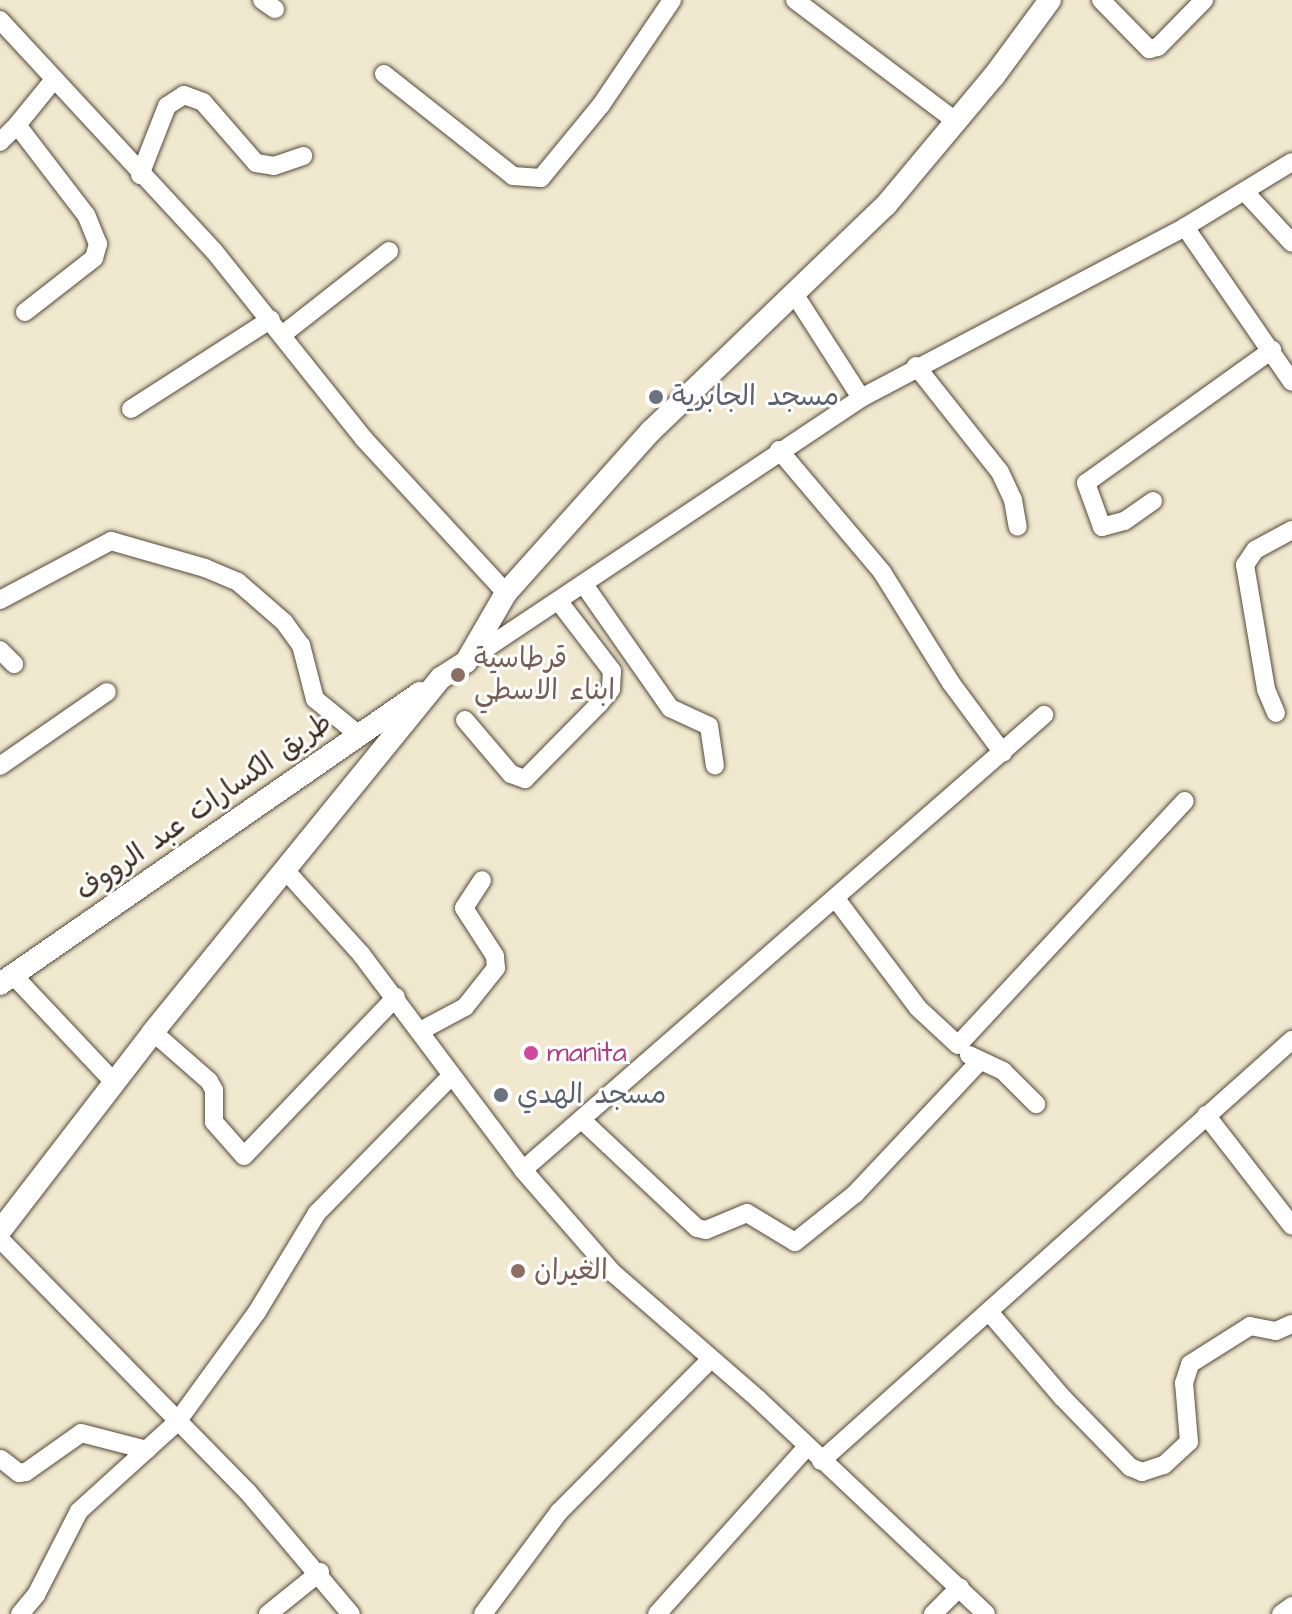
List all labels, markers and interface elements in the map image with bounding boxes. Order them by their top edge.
place label: مسجد الجابرية [672,380,839,414]
marker: مسجد الجابرية [647,388,665,406]
place label: قرطاسية ابناء الاسطي [474,642,615,708]
marker: قرطاسية ابناء الاسطي [449,666,467,684]
street label: طريق الكسارات عبد الرووف [70,706,338,908]
place label: manita [547,1036,627,1070]
marker: manita [522,1044,540,1062]
place label: مسجد الهدي [517,1078,666,1112]
marker: مسجد الهدي [492,1086,510,1104]
place label: الغيران [534,1254,608,1288]
marker: الغيران [509,1262,527,1280]

